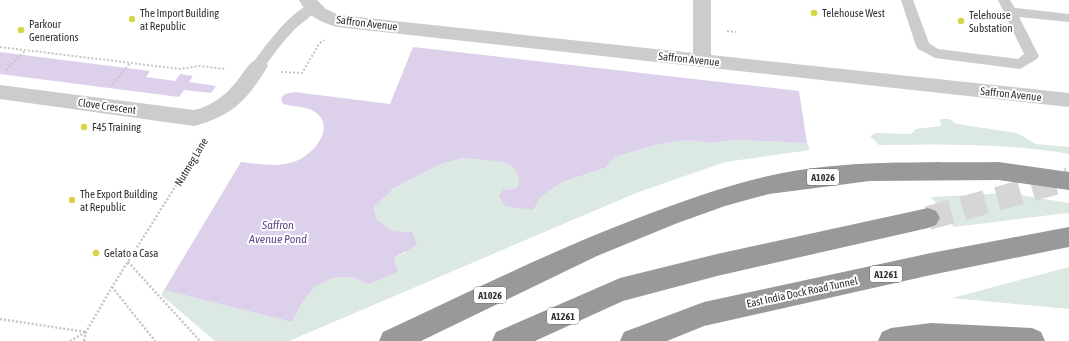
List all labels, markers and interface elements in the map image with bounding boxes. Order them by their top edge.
place label: The Import Building at Republic [140,7,219,32]
place label: Telehouse West [822,7,885,19]
marker: Telehouse West [809,8,819,18]
place label: Telehouse Substation [969,9,1013,34]
street label: Saffron Avenue [336,13,398,33]
marker: The Import Building at Republic [127,14,137,24]
marker: Telehouse Substation [956,16,966,26]
place label: Parkour Generations [29,18,78,43]
marker: Parkour Generations [16,25,26,35]
street label: Saffron Avenue [658,50,720,68]
street label: Saffron Avenue [980,85,1042,103]
street label: Clove Crescent [77,96,137,116]
place label: F45 Training [92,121,141,133]
marker: F45 Training [79,122,89,132]
street label: Nutmeg Lane [172,136,210,188]
road number: A1026 [807,169,839,185]
place label: The Export Building at Republic [80,188,158,213]
marker: The Export Building at Republic [67,195,77,205]
water label: Saffron Avenue Pond [248,218,307,246]
place label: Gelato a Casa [104,247,158,259]
marker: Gelato a Casa [91,248,101,258]
road number: A1261 [870,266,902,282]
street label: East India Dock Road Tunnel [745,274,859,310]
road number: A1026 [474,287,506,303]
road number: A1261 [547,308,579,324]

